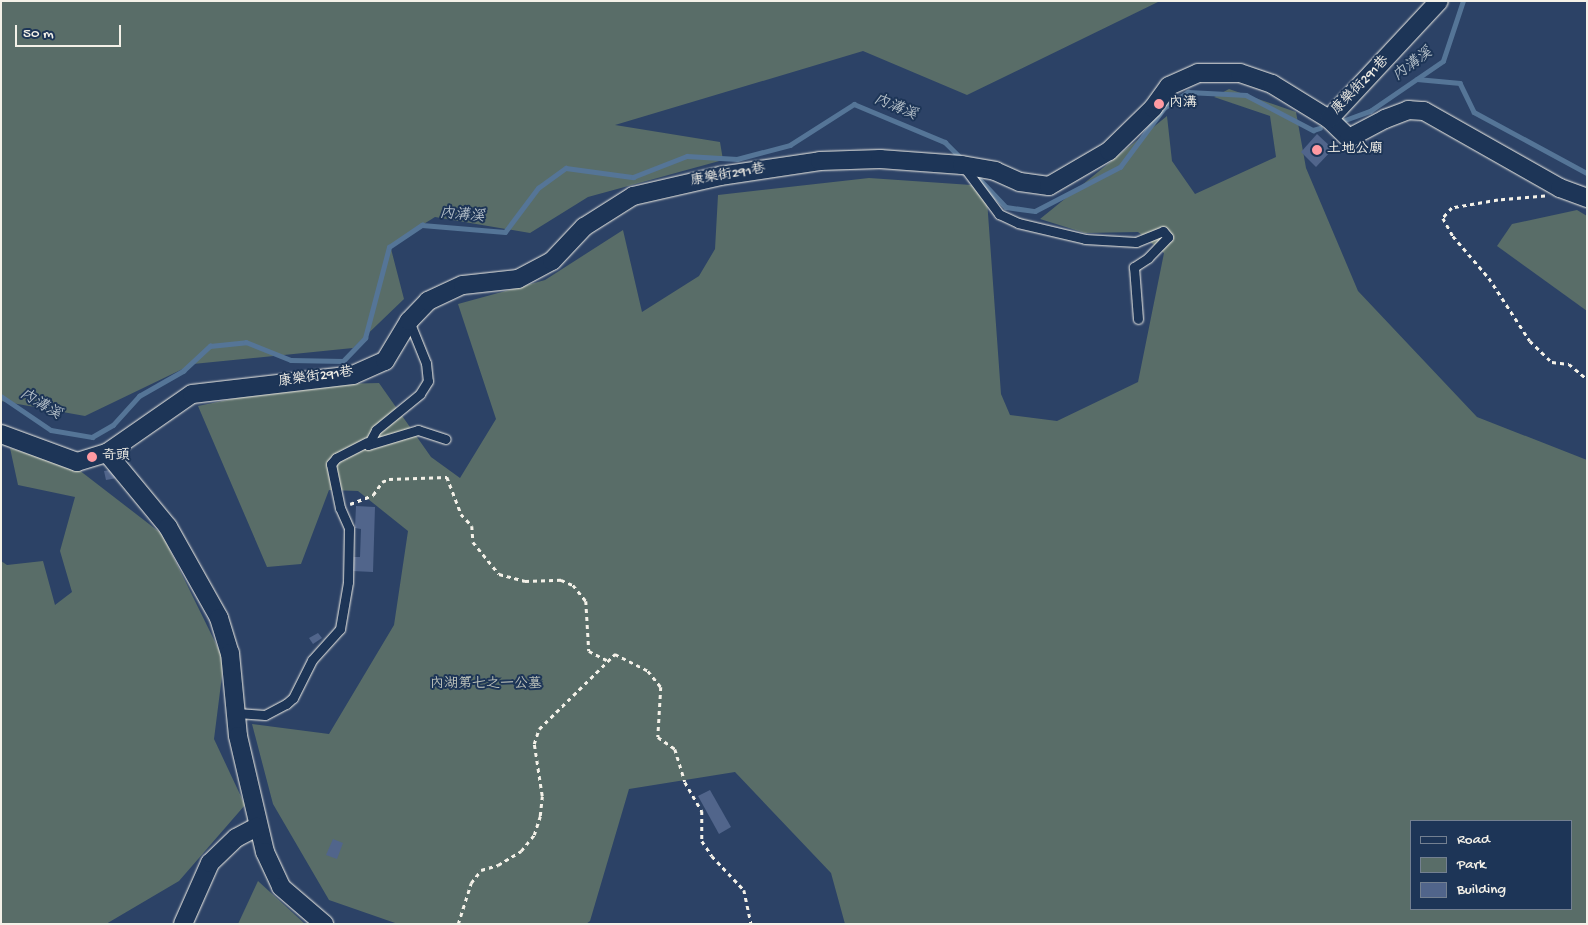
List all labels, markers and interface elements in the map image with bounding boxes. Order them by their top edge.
scale bar [18,15,124,47]
text: 50 m [23,25,54,43]
water label: 內溝溪 [1390,44,1436,86]
street label: 康樂街291巷 [1329,53,1393,119]
water label: 內溝溪 [871,91,919,125]
place label: 內溝 [1169,96,1197,112]
marker: 內溝 [1153,98,1165,110]
place label: 土地公廟 [1327,142,1383,158]
marker: 土地公廟 [1311,144,1323,156]
street label: 康樂街291巷 [689,161,767,191]
water label: 內溝溪 [439,205,485,227]
street label: 康樂街291巷 [277,364,355,392]
water label: 內溝溪 [16,386,64,424]
place label: 奇頭 [102,449,130,465]
marker: 奇頭 [86,451,98,463]
park label: 內湖第七之一公墓 [430,677,542,693]
legend [1410,820,1573,910]
text: Road [1457,831,1490,849]
text: Park [1457,856,1486,874]
text: Building [1457,881,1506,899]

